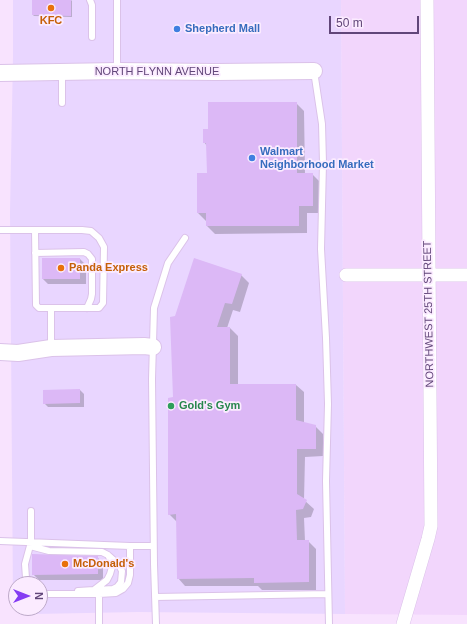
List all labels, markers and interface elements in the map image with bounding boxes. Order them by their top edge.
marker: KFC [46,3,56,13]
scale bar [331,8,421,34]
place label: KFC [40,14,62,28]
text: 50 m [336,16,363,30]
place label: Shepherd Mall [185,22,260,36]
marker: Shepherd Mall [172,24,182,34]
street label: NORTH FLYNN AVENUE [95,65,219,79]
place label: Walmart Neighborhood Market [260,145,374,171]
marker: Walmart Neighborhood Market [247,153,257,163]
street label: NORTHWEST 25TH STREET [421,240,437,388]
place label: Panda Express [69,261,148,275]
marker: Panda Express [56,263,66,273]
place label: Gold's Gym [179,399,240,413]
marker: Gold's Gym [166,401,176,411]
place label: McDonald's [73,557,134,571]
marker: McDonald's [60,559,70,569]
north arrow [8,576,48,616]
text: N [33,592,45,600]

